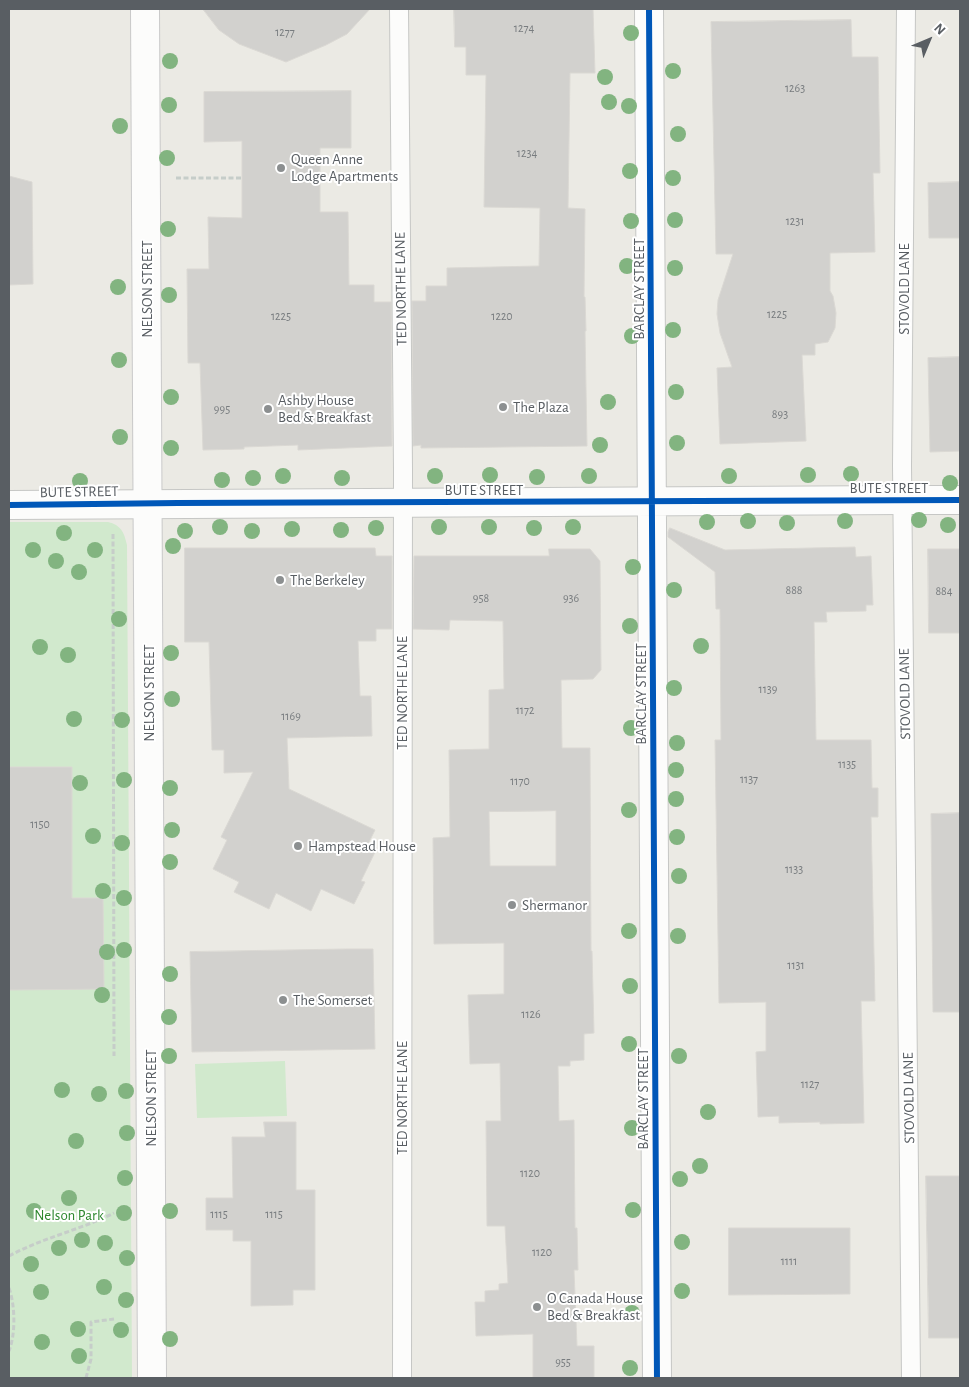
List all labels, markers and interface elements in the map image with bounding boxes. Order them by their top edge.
north arrow [904,15,954,65]
house number: 1274 [514,21,534,35]
text: N [931,21,948,38]
house number: 1277 [275,25,295,39]
house number: 1263 [785,81,805,95]
house number: 1234 [517,146,537,160]
place label: Queen Anne Lodge Apartments [291,150,398,185]
marker: Queen Anne Lodge Apartments [275,162,287,174]
house number: 1231 [786,214,804,228]
street label: TED NORTHE LANE [391,232,411,346]
street label: BARCLAY STREET [630,238,648,340]
street label: NELSON STREET [138,240,156,338]
street label: STOVOLD LANE [895,243,913,335]
house number: 1225 [767,307,787,321]
house number: 1225 [271,309,291,323]
house number: 1220 [491,309,513,323]
place label: Ashby House Bed & Breakfast [278,391,371,426]
place label: The Plaza [513,398,569,416]
marker: The Plaza [497,401,509,413]
house number: 995 [214,402,230,416]
marker: Ashby House Bed & Breakfast [262,403,274,415]
house number: 893 [772,407,788,421]
street label: BUTE STREET [850,479,928,497]
street label: BUTE STREET [445,481,523,499]
street label: BUTE STREET [39,482,119,502]
place label: The Berkeley [290,571,365,589]
marker: The Berkeley [274,574,286,586]
house number: 888 [785,583,803,597]
house number: 884 [935,584,953,598]
house number: 958 [473,591,489,605]
house number: 936 [563,591,579,605]
street label: TED NORTHE LANE [393,636,411,750]
street label: BARCLAY STREET [632,643,650,745]
street label: NELSON STREET [140,644,158,742]
street label: STOVOLD LANE [895,648,915,740]
house number: 1139 [759,682,777,696]
house number: 1172 [516,703,534,717]
house number: 1169 [281,709,301,723]
house number: 1135 [838,757,856,771]
house number: 1137 [740,772,758,786]
house number: 1170 [510,774,530,788]
house number: 1150 [30,817,50,831]
place label: Hampstead House [308,837,416,855]
marker: Hampstead House [292,840,304,852]
house number: 1133 [785,862,803,876]
place label: Shermanor [522,896,587,914]
marker: Shermanor [506,899,518,911]
house number: 1131 [787,958,805,972]
place label: The Somerset [293,991,372,1009]
marker: The Somerset [277,994,289,1006]
house number: 1126 [521,1007,541,1021]
street label: TED NORTHE LANE [393,1041,411,1155]
street label: BARCLAY STREET [634,1048,652,1150]
street label: NELSON STREET [142,1049,160,1147]
street label: STOVOLD LANE [899,1052,919,1144]
house number: 1127 [801,1077,819,1091]
house number: 1120 [520,1166,540,1180]
park label: Nelson Park [34,1206,104,1224]
house number: 1115 [210,1207,228,1221]
house number: 1115 [265,1207,283,1221]
house number: 1120 [532,1245,552,1259]
house number: 1111 [781,1254,797,1268]
place label: O Canada House Bed & Breakfast [547,1289,643,1324]
marker: O Canada House Bed & Breakfast [531,1301,543,1313]
house number: 955 [555,1355,571,1369]

